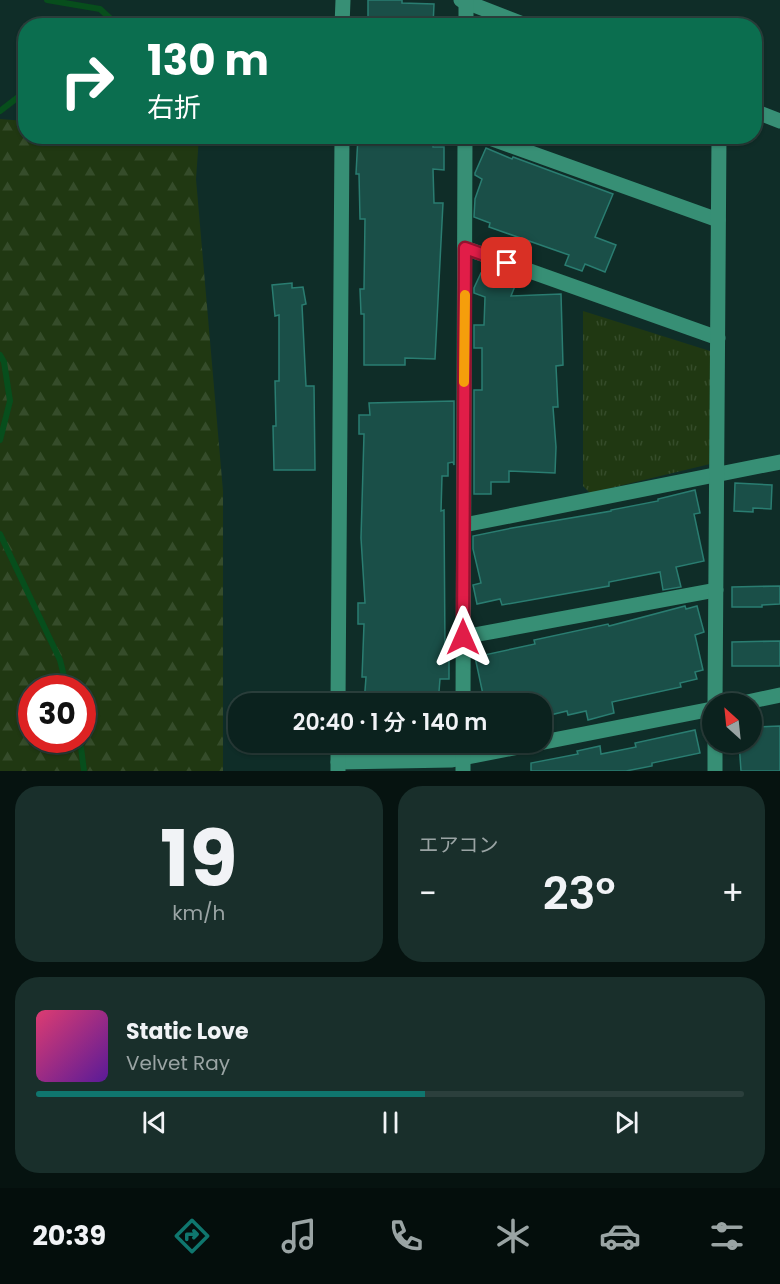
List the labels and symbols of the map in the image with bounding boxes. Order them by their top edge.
pin [481,237,532,288]
position arrow [431,605,495,669]
speed limit sign: 30 [18,675,96,753]
north arrow [702,693,762,753]

